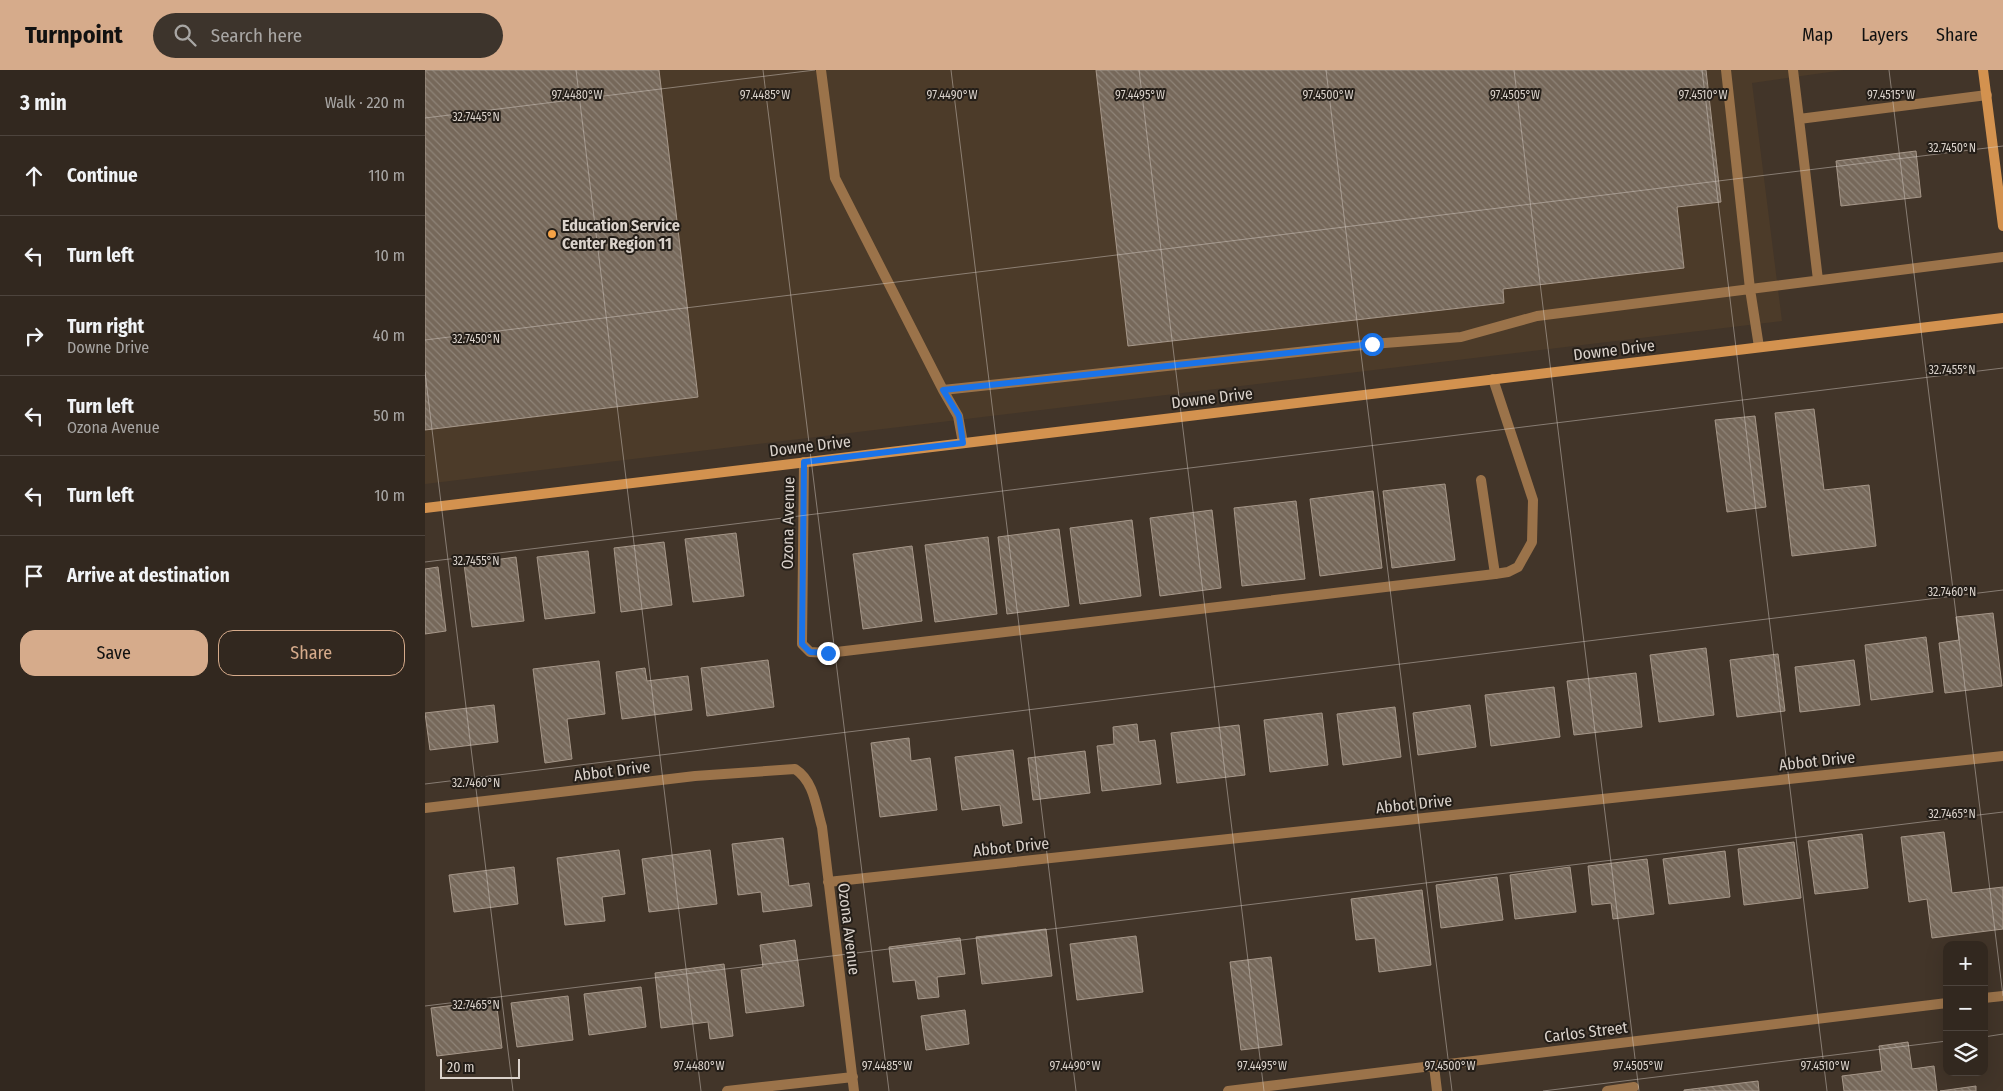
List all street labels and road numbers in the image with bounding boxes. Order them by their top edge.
street label: Downe Drive [1572,336,1656,364]
street label: Downe Drive [1170,384,1254,412]
street label: Downe Drive [768,432,852,460]
street label: Ozona Avenue [778,476,798,569]
street label: Abbot Drive [1778,748,1856,774]
street label: Abbot Drive [573,757,651,785]
street label: Abbot Drive [1375,791,1453,817]
street label: Abbot Drive [972,834,1050,860]
street label: Ozona Avenue [834,882,864,976]
street label: Carlos Street [1543,1017,1630,1047]

